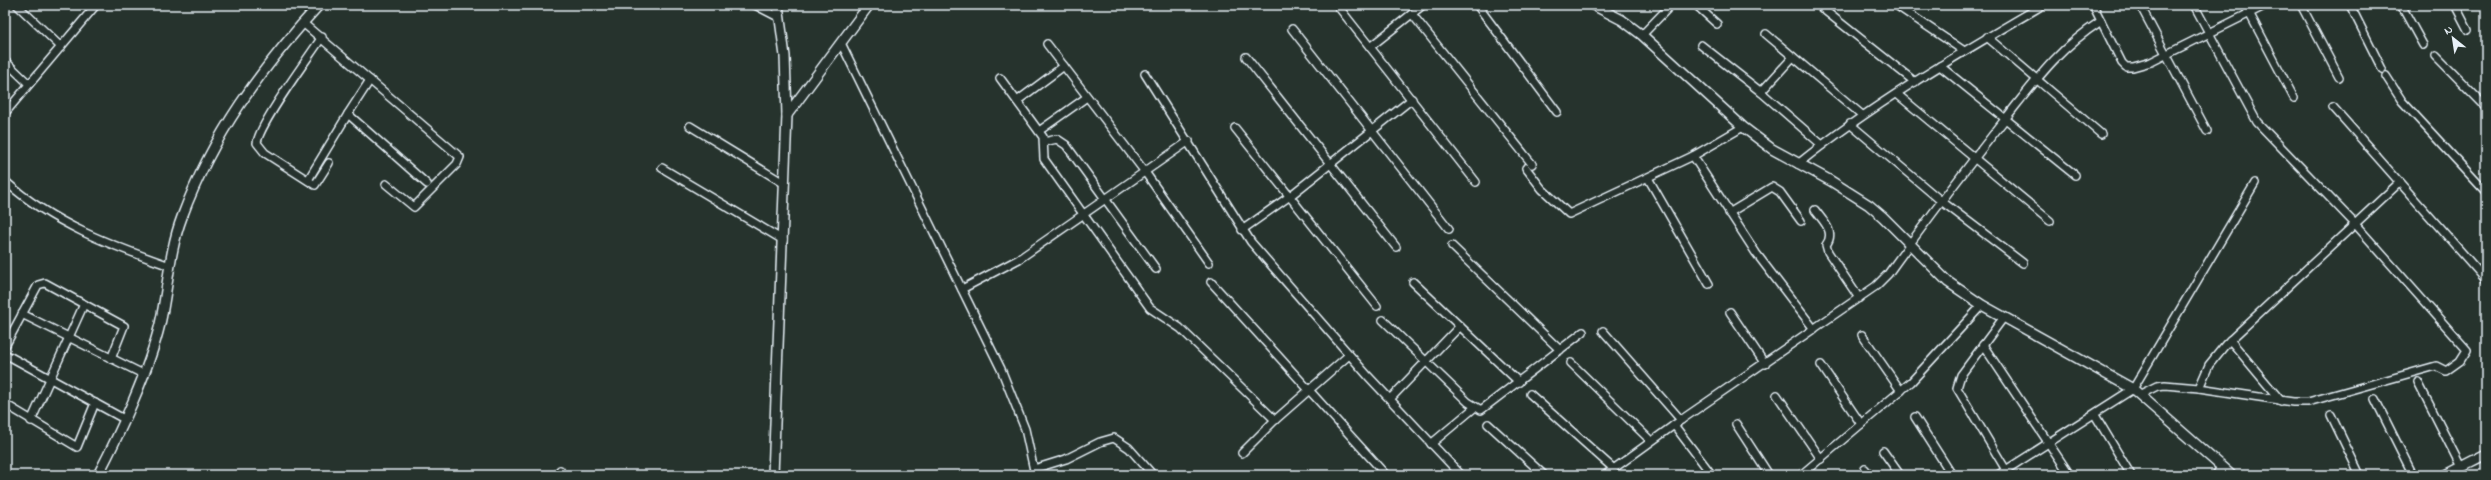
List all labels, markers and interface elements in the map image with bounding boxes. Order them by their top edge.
north arrow [2433,18,2473,58]
text: N [2441,21,2456,39]

